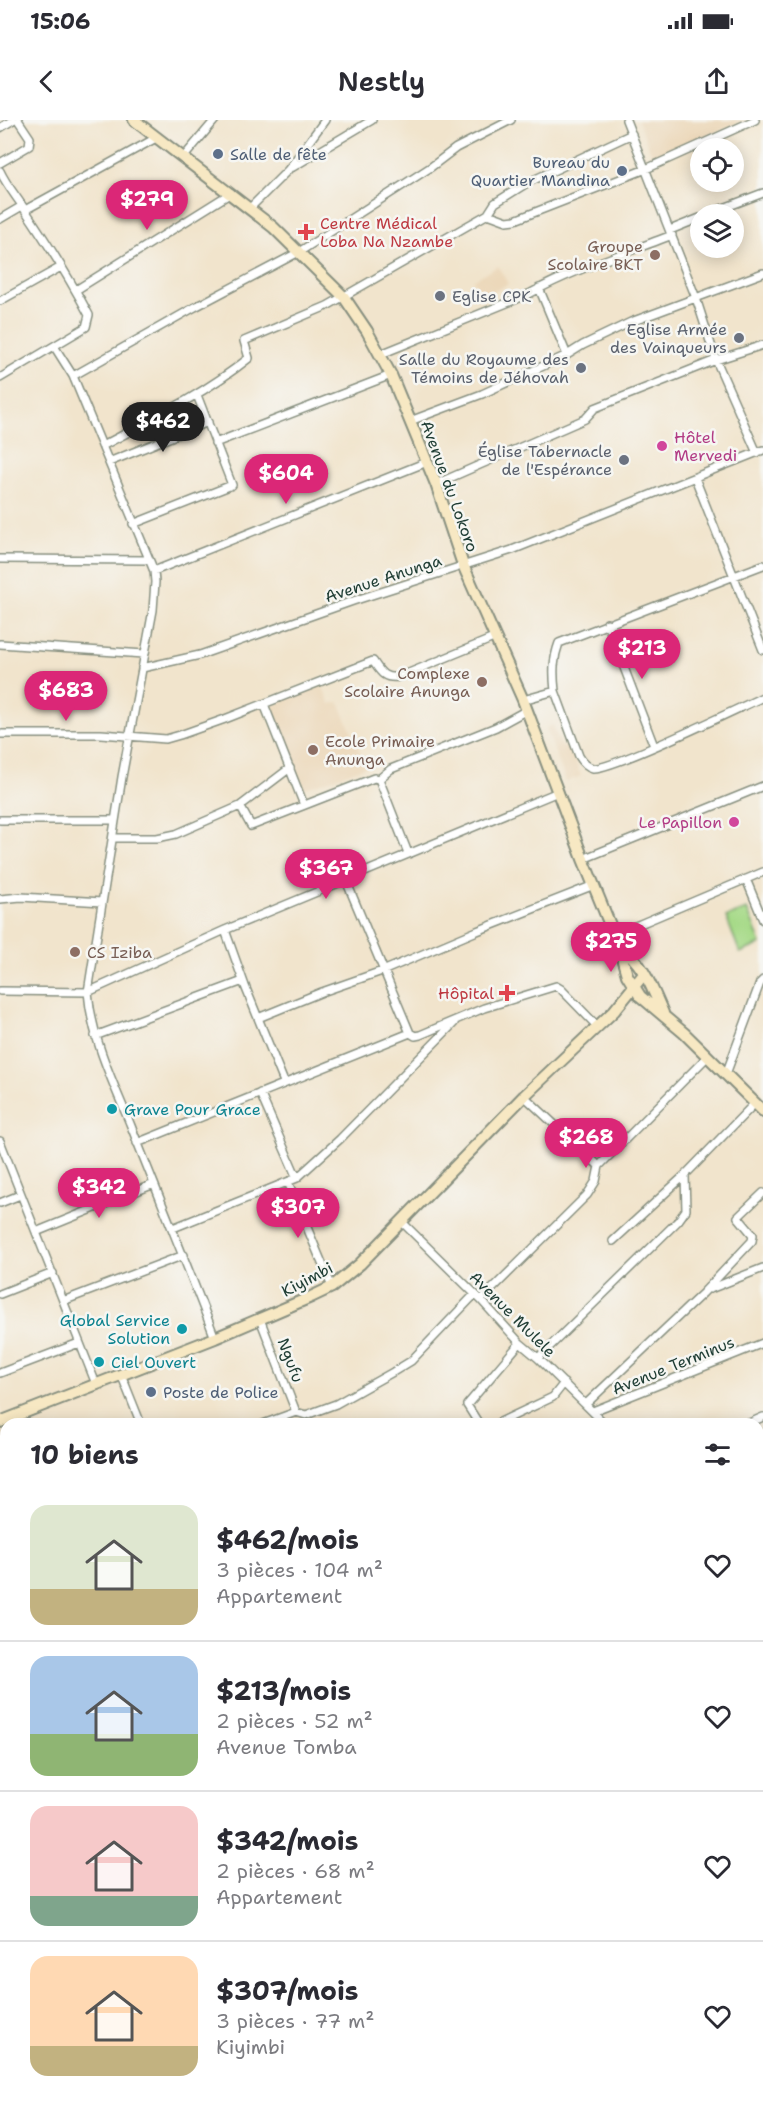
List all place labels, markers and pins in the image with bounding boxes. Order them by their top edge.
place label: Salle de fête [230,144,327,165]
marker: Salle de fête [211,147,225,161]
place label: Bureau du Quartier Mandina [471,152,610,191]
marker: Bureau du Quartier Mandina [615,164,629,178]
pin: $279 [111,180,183,231]
place label: Centre Médical Loba Na Nzambe [320,213,453,252]
marker: Centre Médical Loba Na Nzambe [297,223,315,241]
place label: Groupe Scolaire BKT [548,236,643,275]
marker: Groupe Scolaire BKT [648,248,662,262]
place label: Eglise CPK [452,286,532,307]
marker: Eglise CPK [433,289,447,303]
place label: Eglise Armée des Vainqueurs [610,319,727,358]
marker: Eglise Armée des Vainqueurs [732,331,746,345]
place label: Salle du Royaume des Témoins de Jéhovah [399,349,569,388]
marker: Salle du Royaume des Témoins de Jéhovah [574,361,588,375]
pin: $462 [127,402,199,453]
place label: Hôtel Mervedi [674,427,737,466]
marker: Hôtel Mervedi [655,439,669,453]
place label: Église Tabernacle de l'Espérance [478,441,612,480]
marker: Église Tabernacle de l'Espérance [617,453,631,467]
pin: $604 [250,454,322,505]
pin: $213 [606,629,678,680]
place label: Complexe Scolaire Anunga [344,663,470,702]
pin: $683 [30,671,102,722]
marker: Complexe Scolaire Anunga [475,675,489,689]
place label: Ecole Primaire Anunga [325,731,435,770]
marker: Ecole Primaire Anunga [306,743,320,757]
place label: Le Papillon [639,812,722,833]
marker: Le Papillon [727,815,741,829]
pin: $367 [290,849,362,900]
pin: $275 [575,922,647,973]
place label: CS Iziba [87,942,152,963]
marker: CS Iziba [68,945,82,959]
place label: Hôpital [438,983,494,1004]
marker: Hôpital [498,984,516,1002]
place label: Grave Pour Grace [124,1099,261,1120]
marker: Grave Pour Grace [105,1102,119,1116]
pin: $268 [550,1118,622,1169]
pin: $342 [63,1168,135,1219]
pin: $307 [262,1188,334,1239]
place label: Global Service Solution [60,1310,170,1349]
marker: Global Service Solution [175,1322,189,1336]
place label: Ciel Ouvert [111,1352,196,1373]
marker: Ciel Ouvert [92,1355,106,1369]
place label: Poste de Police [163,1382,279,1403]
marker: Poste de Police [144,1385,158,1399]

